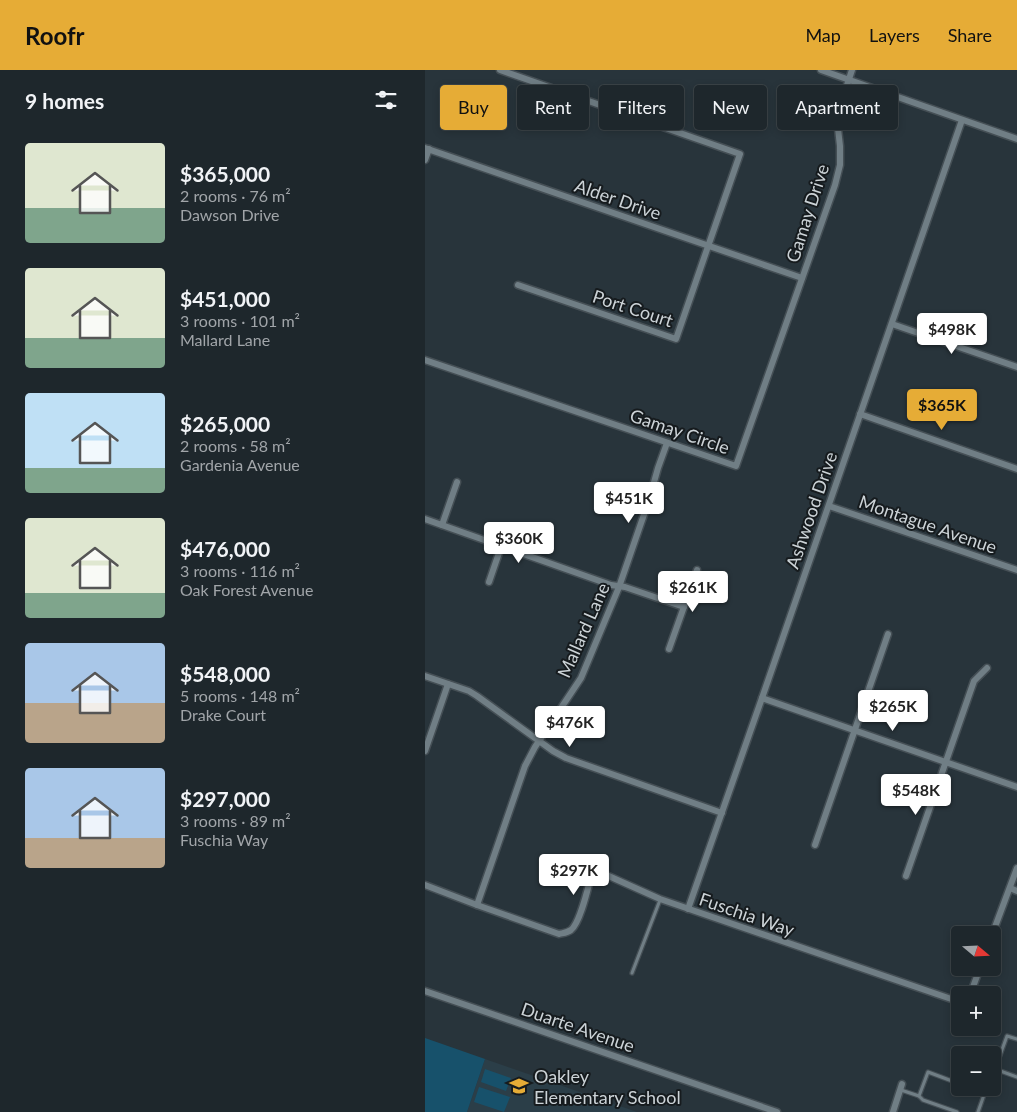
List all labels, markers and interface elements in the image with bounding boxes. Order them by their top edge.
text: Roofr [25,21,84,50]
text: Map [805,24,841,46]
text: Layers [869,24,920,46]
text: Share [948,24,992,46]
chip: Buy [440,85,507,130]
chip: Rent [517,85,589,130]
chip: Filters [599,85,684,130]
chip: New [694,85,767,130]
chip: Apartment [777,85,898,130]
icon: filters [372,86,400,114]
text: 9 homes [25,88,104,113]
text: $365,000 [180,161,270,186]
street label: Gamay Drive [781,161,833,265]
icon: home [65,163,125,223]
street label: Alder Drive [572,174,664,224]
text: 2 rooms · 76 m² [180,186,291,205]
text: Dawson Drive [180,205,280,224]
street label: Port Court [590,285,676,331]
text: $451,000 [180,286,270,311]
icon: home [65,288,125,348]
text: 3 rooms · 101 m² [180,311,300,330]
pin: $498K [917,312,987,355]
text: $498K [928,319,976,338]
text: Mallard Lane [180,330,270,349]
pin: $365K [907,388,977,431]
text: $365K [918,395,966,414]
street label: Gamay Circle [627,404,733,458]
text: $265,000 [180,411,270,436]
icon: home [65,413,125,473]
text: 2 rooms · 58 m² [180,436,291,455]
street label: Ashwood Drive [781,449,841,571]
text: Gardenia Avenue [180,455,300,474]
pin: $451K [594,482,664,524]
text: $451K [605,488,653,507]
street label: Montague Avenue [856,490,1000,558]
pin: $360K [484,522,554,564]
text: $360K [495,528,543,547]
text: $476,000 [180,536,270,561]
icon: home [65,538,125,598]
text: 3 rooms · 116 m² [180,561,300,580]
pin: $261K [658,570,728,613]
text: $261K [669,577,717,596]
street label: Mallard Lane [552,579,614,681]
text: Oak Forest Avenue [180,580,313,599]
text: $548,000 [180,661,270,686]
icon: home [65,663,125,723]
text: 5 rooms · 148 m² [180,686,300,705]
pin: $265K [858,690,928,732]
text: $265K [869,696,917,715]
text: Drake Court [180,705,266,724]
pin: $476K [535,706,605,748]
text: $476K [546,712,594,731]
pin: $548K [881,774,951,816]
text: $548K [892,780,940,799]
text: $297,000 [180,786,270,811]
icon: home [65,788,125,848]
text: 3 rooms · 89 m² [180,811,291,830]
text: Fuschia Way [180,830,268,849]
pin: $297K [539,854,609,896]
text: $297K [550,860,598,879]
street label: Fuschia Way [696,887,798,941]
north arrow [951,926,1001,976]
map controls [951,926,1001,1096]
button: + [951,986,1001,1036]
street label: Duarte Avenue [518,997,638,1057]
button: − [951,1046,1001,1096]
place label: Oakley Elementary School [534,1065,681,1108]
school or university icon: Oakley Elementary School [508,1075,530,1097]

